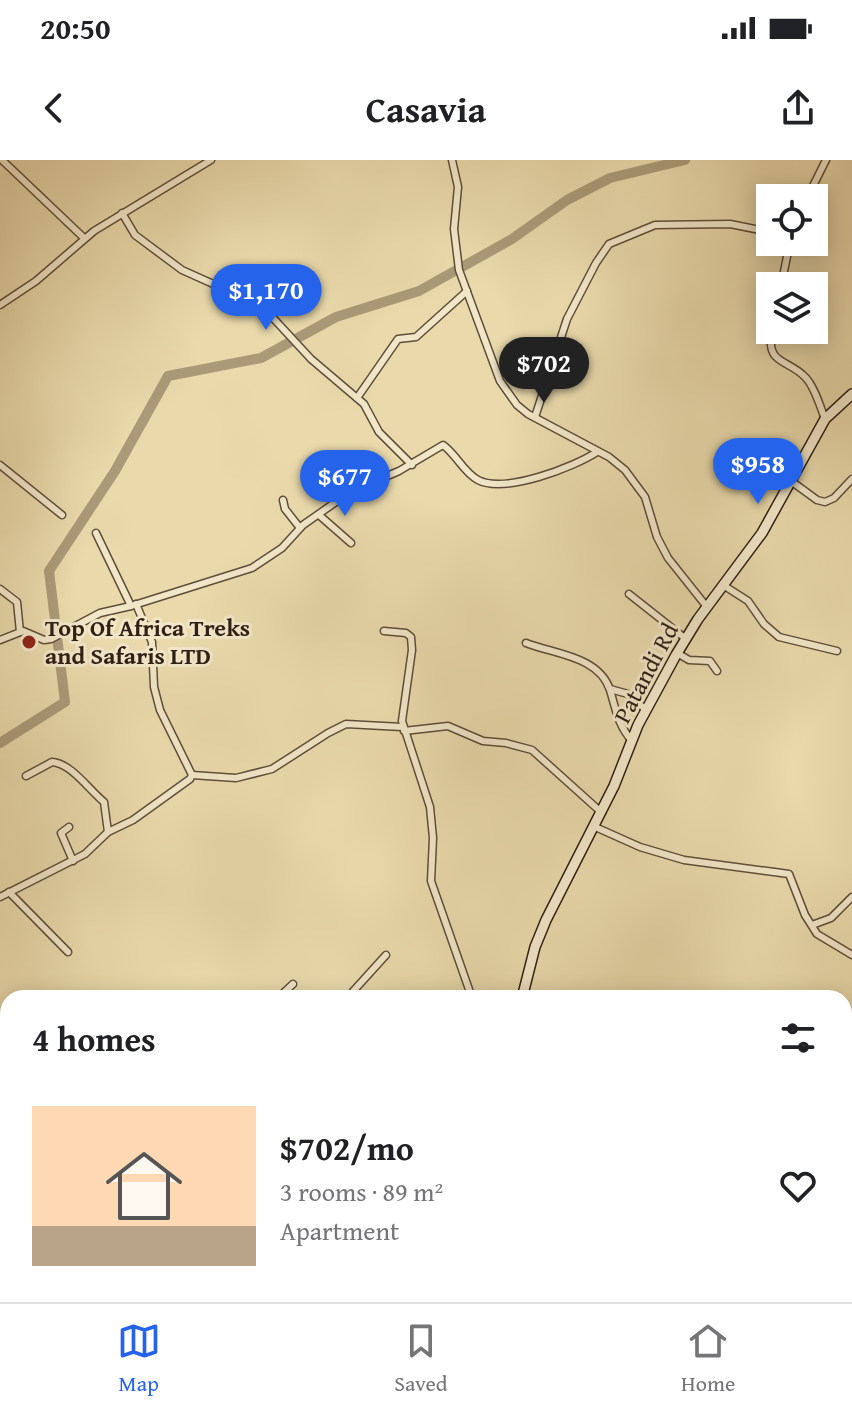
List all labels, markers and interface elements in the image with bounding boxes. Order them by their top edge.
text: 20:50 [40,6,111,50]
text: Casavia [366,82,486,135]
icon: back [32,86,76,130]
icon: share [776,86,820,130]
map controls [756,184,828,344]
button: locate [756,184,828,256]
pin: $1,170 [201,264,331,332]
text: $1,170 [229,270,303,309]
button: layers [756,272,828,344]
pin: $702 [497,337,591,405]
text: $702 [517,343,571,382]
pin: $958 [711,438,805,506]
text: $958 [731,444,785,483]
pin: $677 [298,450,392,518]
text: $677 [318,456,372,495]
place label: Top Of Africa Treks and Safaris LTD [45,610,250,673]
street label: Patandi Rd [605,616,687,729]
marker: Top Of Africa Treks and Safaris LTD [20,633,38,651]
text: 4 homes [32,1014,156,1063]
icon: filters [776,1016,820,1060]
text: $702/mo [280,1123,414,1172]
icon: home [96,1138,192,1234]
icon: heart [776,1164,820,1208]
text: 3 rooms · 89 m² [280,1172,443,1211]
text: Apartment [280,1211,399,1250]
tab: Map [117,1319,161,1399]
tab: Saved [394,1319,448,1399]
tab: Home [681,1319,735,1399]

